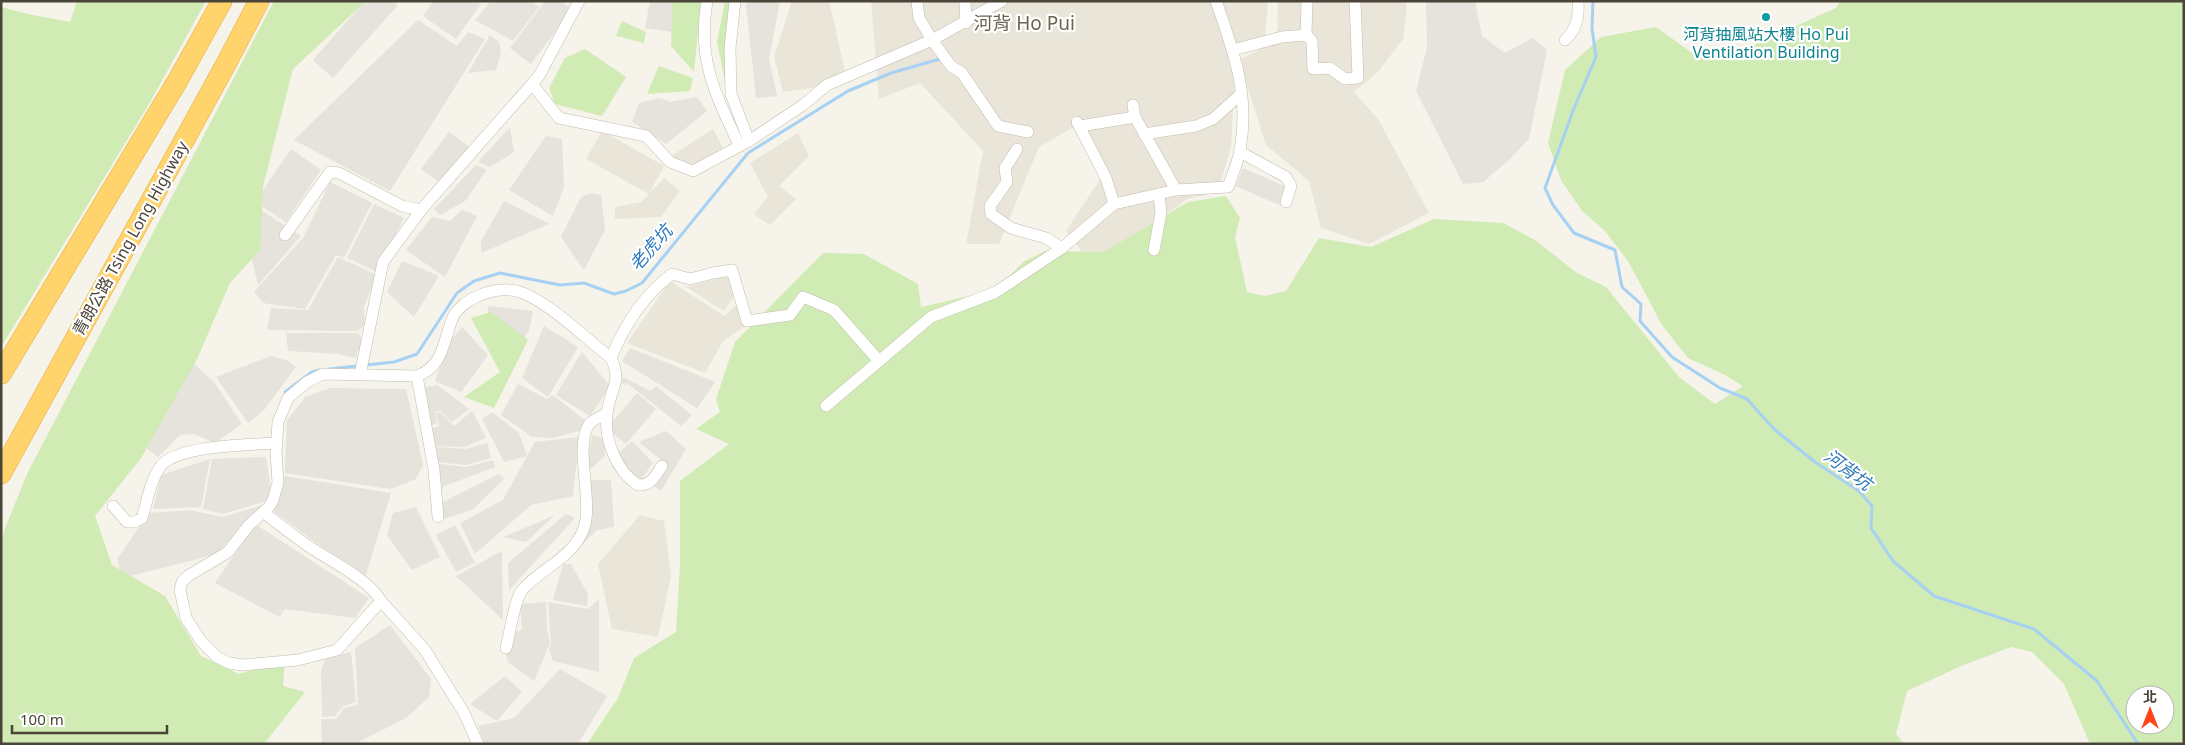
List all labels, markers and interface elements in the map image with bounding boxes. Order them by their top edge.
district label: 河背 Ho Pui [973,10,1075,36]
marker: 河背抽風站大樓 Ho Pui Ventilation Building [1760,11,1772,23]
place label: 河背抽風站大樓 Ho Pui Ventilation Building [1683,23,1849,63]
street label: 青朗公路 Tsing Long Highway [67,136,193,339]
water label: 老虎坑 [623,217,679,276]
water label: 河背坑 [1820,443,1880,497]
north arrow [2125,685,2175,735]
text: 北 [2143,687,2157,706]
scale bar [12,702,168,734]
text: 100 m [20,709,64,729]

